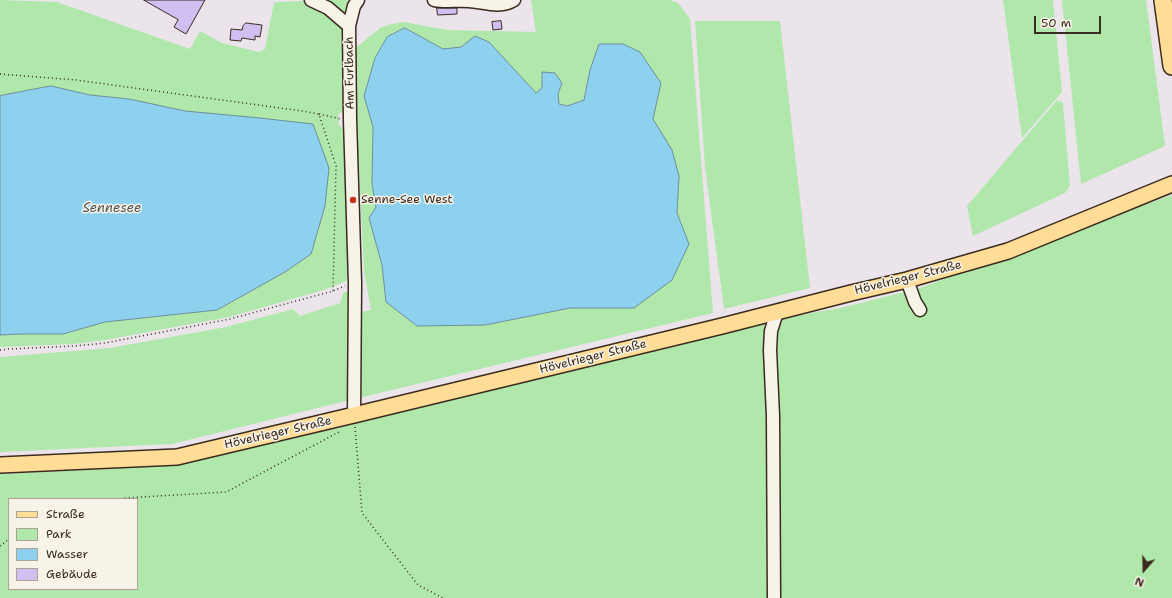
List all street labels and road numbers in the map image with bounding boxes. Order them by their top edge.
street label: Am Furlbach [342,36,358,110]
street label: Hövelrieger Straße [853,258,963,298]
street label: Hövelrieger Straße [538,337,648,377]
street label: Hövelrieger Straße [223,414,333,452]

